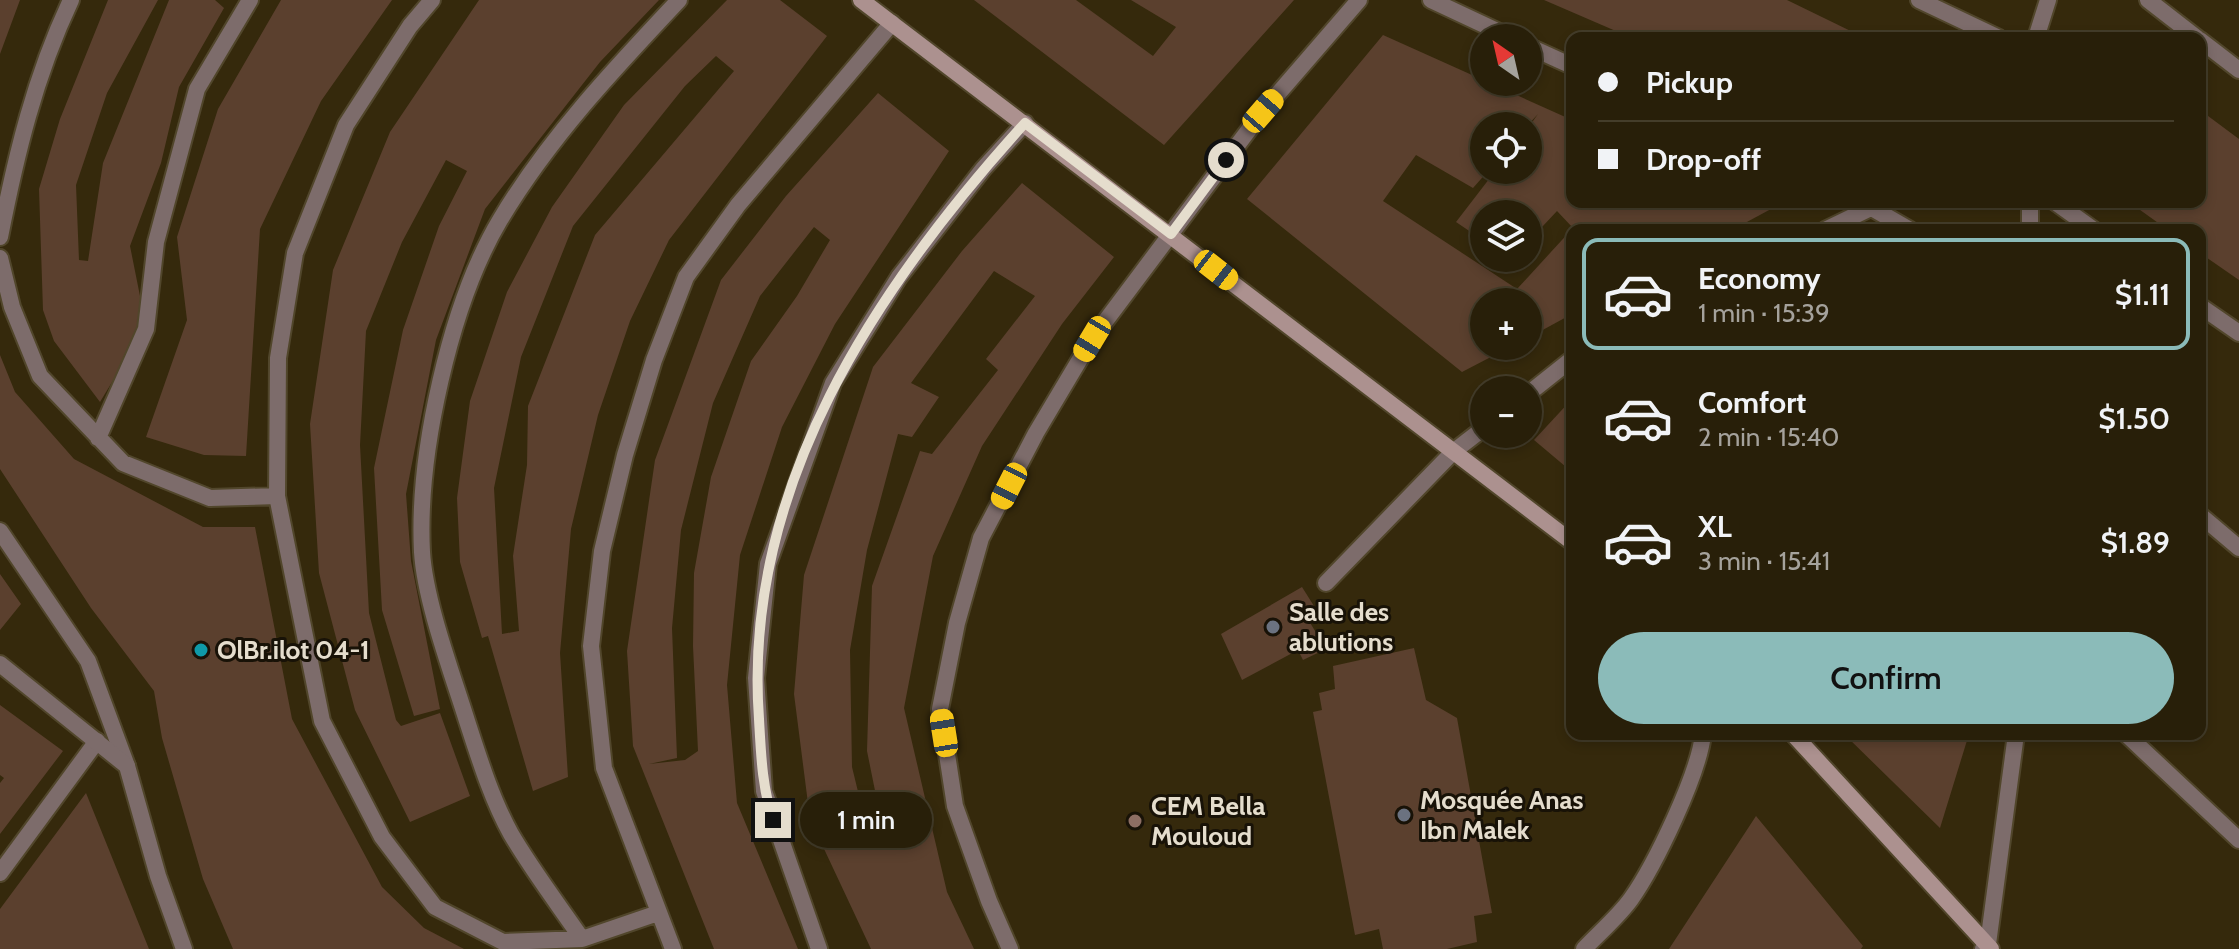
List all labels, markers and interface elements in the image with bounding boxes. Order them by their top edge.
north arrow [1470,24,1542,96]
map controls [1470,24,1542,448]
text: Pickup [1646,64,1733,101]
car [1238,85,1288,137]
button: locate [1470,112,1542,184]
text: Drop-off [1646,141,1761,178]
route start [1208,142,1244,178]
button: layers [1470,200,1542,272]
car [1190,246,1242,294]
icon: car [1602,258,1674,330]
text: Economy [1698,260,1821,297]
text: $1.11 [2115,276,2170,313]
button: + [1470,288,1542,360]
text: 1 min · 15:39 [1698,297,1830,329]
car [1069,312,1115,366]
button: − [1470,376,1542,448]
icon: car [1602,382,1674,454]
text: Comfort [1698,384,1806,421]
text: $1.50 [2098,400,2170,437]
text: 2 min · 15:40 [1698,421,1839,453]
car [987,459,1031,513]
icon: car [1602,506,1674,578]
text: XL [1698,508,1732,545]
text: $1.89 [2100,524,2170,561]
text: 3 min · 15:41 [1698,545,1830,577]
place label: Salle des ablutions [1289,596,1393,658]
marker: Salle des ablutions [1264,618,1282,636]
button: Confirm [1598,632,2174,724]
place label: OlBr.ilot 04-1 [217,634,370,666]
marker: OlBr.ilot 04-1 [192,641,210,659]
car [928,707,960,759]
place label: Mosquée Anas Ibn Malek [1420,784,1584,846]
place label: CEM Bella Mouloud [1151,790,1265,852]
callout: 1 min [801,792,933,848]
route end [755,802,791,838]
text: 1 min [837,804,895,836]
marker: Mosquée Anas Ibn Malek [1395,806,1413,824]
marker: CEM Bella Mouloud [1126,812,1144,830]

